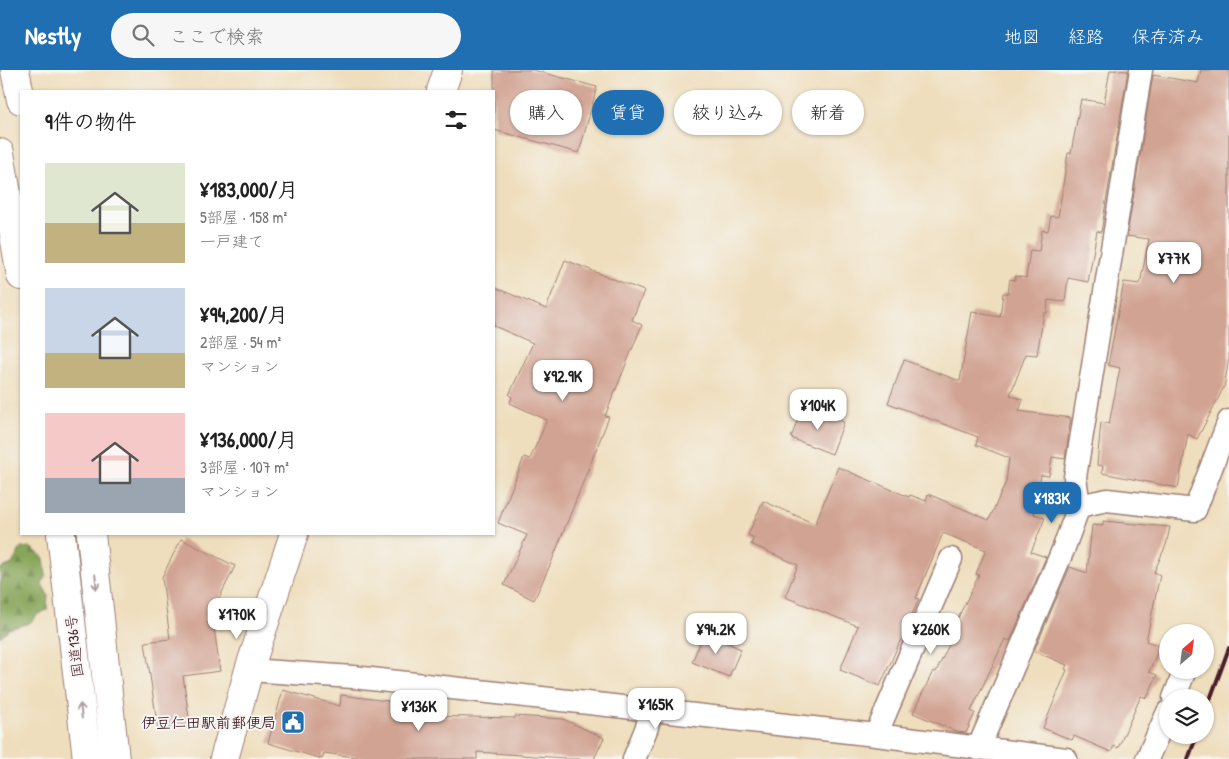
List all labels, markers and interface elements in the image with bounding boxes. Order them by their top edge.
search box [111,13,461,58]
text: Nestly [25,19,81,51]
icon: search [129,21,157,49]
text: ここで検索 [169,23,264,49]
text: 地図 [1004,24,1040,49]
text: 経路 [1068,24,1104,49]
text: 保存済み [1132,24,1204,49]
chip: 購入 [510,90,582,135]
chip: 賃貸 [592,90,664,135]
chip: 絞り込み [674,90,782,135]
chip: 新着 [792,90,864,135]
icon: filters [442,106,470,134]
text: 9件の物件 [45,107,137,136]
text: ¥183,000/月 [200,175,298,204]
icon: home [85,183,145,243]
text: 5部屋 · 158 m² [200,206,287,228]
text: 一戸建て [200,230,264,252]
pin: ¥77K [1144,242,1204,284]
text: ¥77K [1158,247,1190,269]
text: ¥94,200/月 [200,300,288,329]
icon: home [85,308,145,368]
text: 2部屋 · 54 m² [200,331,281,353]
text: マンション [200,355,279,377]
pin: ¥92.9K [522,360,604,402]
text: ¥92.9K [544,365,582,387]
pin: ¥104K [783,388,853,431]
text: ¥104K [801,394,835,416]
text: ¥136,000/月 [200,425,298,454]
icon: home [85,433,145,493]
text: 3部屋 · 107 m² [200,456,289,478]
text: マンション [200,480,279,502]
pin: ¥183K [1017,482,1087,524]
text: ¥183K [1034,487,1070,509]
one-way arrow [91,574,101,590]
pin: ¥170K [202,598,272,640]
text: ¥170K [219,603,255,625]
pin: ¥94.2K [675,612,757,655]
pin: ¥260K [896,612,966,655]
street label: 国道136号 [60,613,88,679]
text: ¥94.2K [697,618,735,640]
text: ¥260K [913,618,949,640]
north arrow [1159,624,1214,679]
map controls [1159,624,1214,744]
pin: ¥165K [621,688,691,730]
button: layers [1159,689,1214,744]
pin: ¥136K [384,690,454,732]
text: ¥165K [639,693,673,715]
text: ¥136K [401,695,437,717]
one-way arrow [76,703,86,719]
public building icon: 伊豆仁田駅前郵便局 [280,709,306,735]
place label: 伊豆仁田駅前郵便局 [141,712,276,733]

